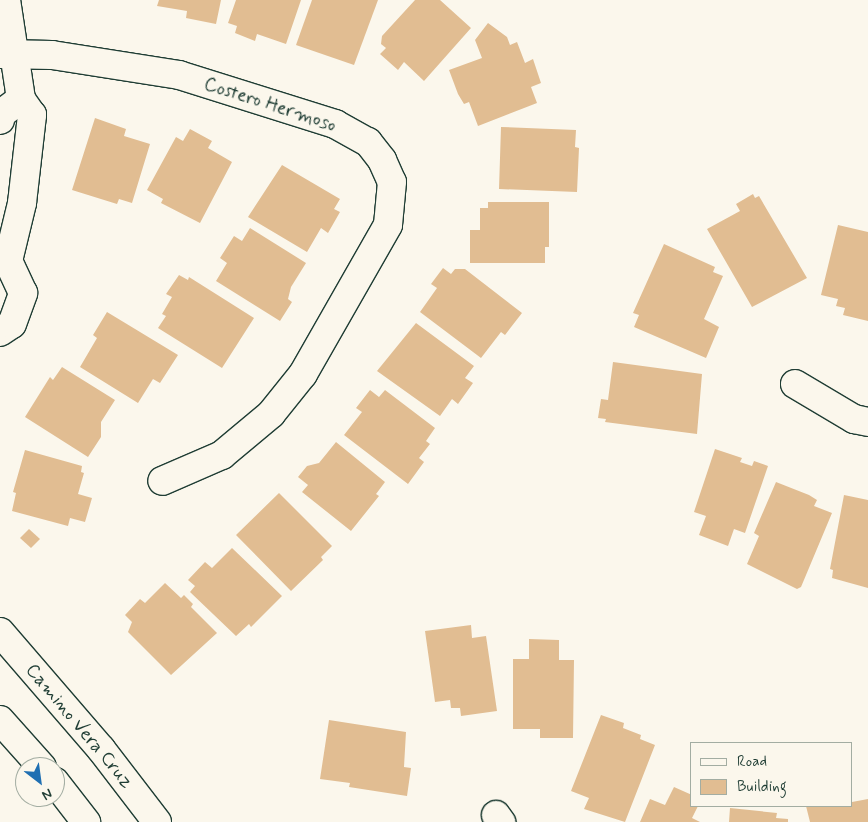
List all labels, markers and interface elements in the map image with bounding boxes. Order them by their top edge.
street label: Costero Hermoso [201,73,339,137]
street label: Camino Vera Cruz [21,660,137,792]
legend [690,742,853,807]
text: Road [737,752,767,772]
north arrow [15,757,65,807]
text: Building [737,777,787,797]
text: N [38,784,56,804]

